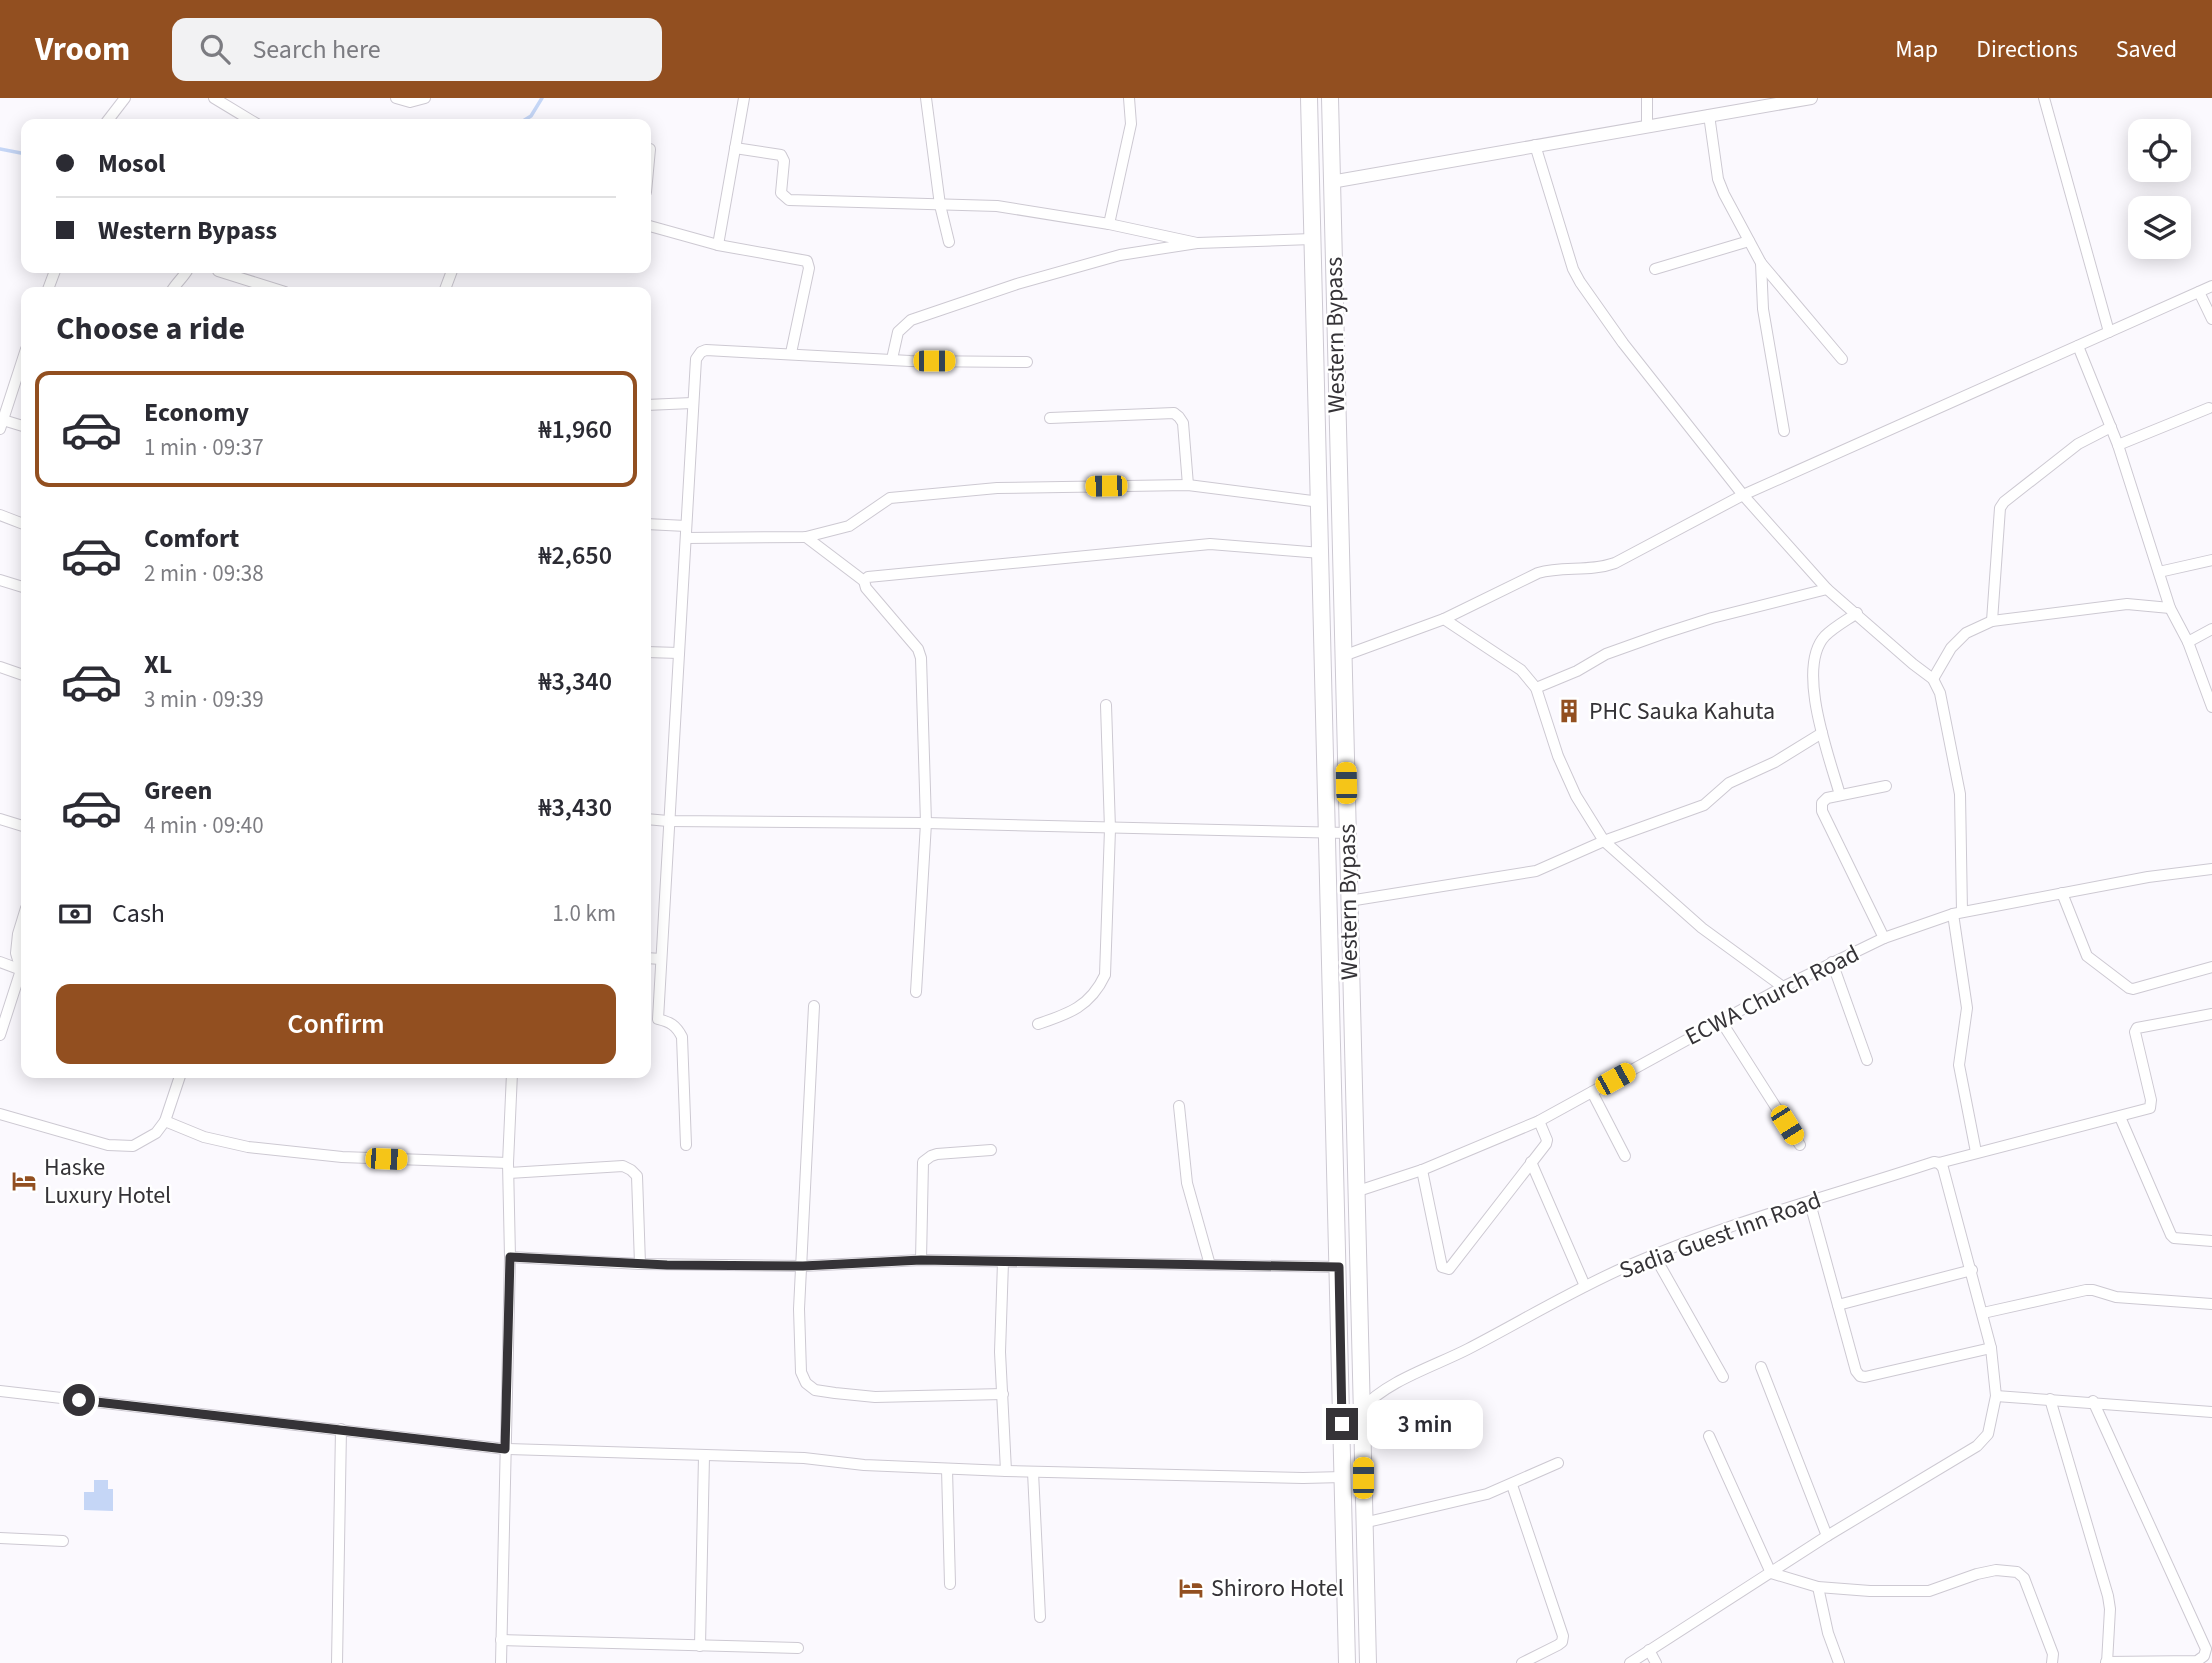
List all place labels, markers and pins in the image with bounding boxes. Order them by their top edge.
place label: PHC Sauka Kahuta [1589,694,1775,729]
building icon: PHC Sauka Kahuta [1555,697,1583,725]
place label: Haske Luxury Hotel [44,1150,171,1213]
hotel icon: Haske Luxury Hotel [10,1167,38,1195]
place label: Shiroro Hotel [1211,1571,1344,1606]
hotel icon: Shiroro Hotel [1177,1574,1205,1602]

